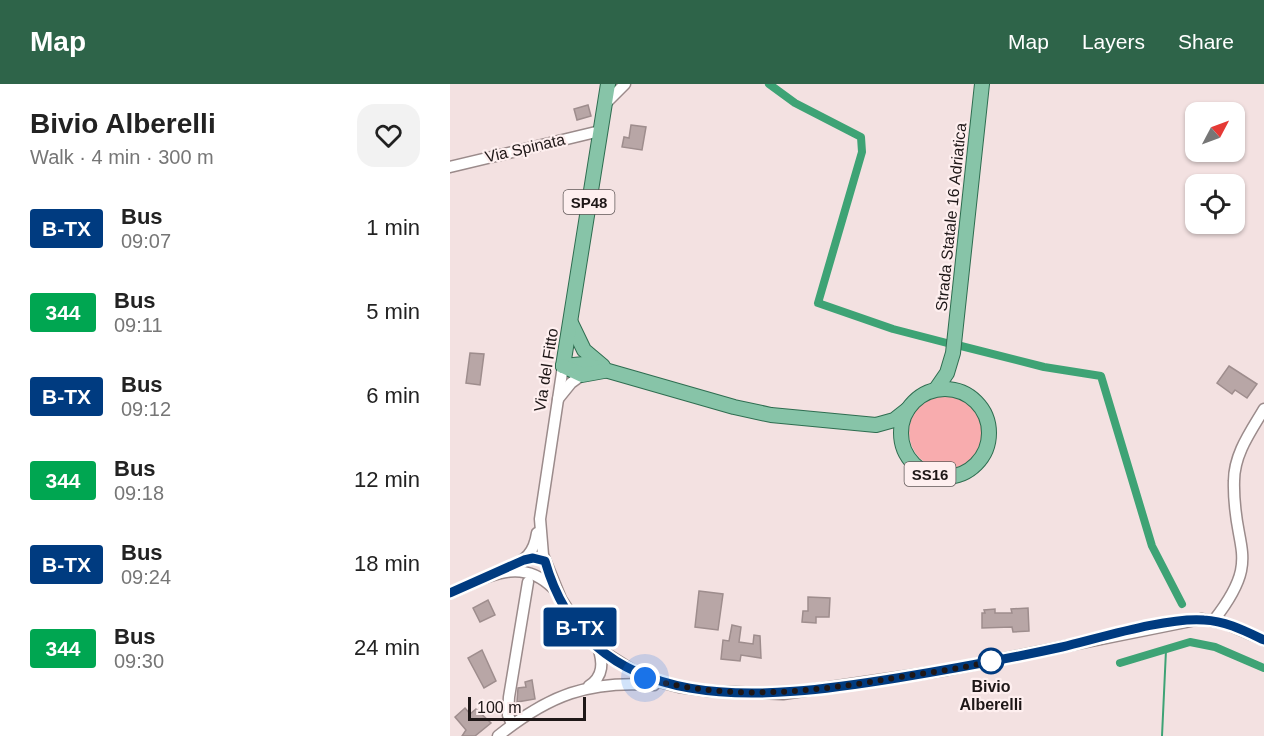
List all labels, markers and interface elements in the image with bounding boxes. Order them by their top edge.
text: Map [30,26,86,57]
text: Map [1008,30,1049,53]
text: Layers [1082,30,1145,53]
text: Share [1178,30,1234,53]
north arrow [1185,102,1245,162]
map controls [1185,102,1245,234]
button: heart [357,104,420,167]
text: Bivio Alberelli [30,108,216,139]
street label: Strada Statale 16 Adriatica [933,122,969,312]
street label: Via Spinata [483,131,567,165]
text: Walk · 4 min · 300 m [30,146,214,168]
button: locate [1185,174,1245,234]
road number: SP48 [564,190,614,214]
text: Bus [121,204,163,229]
text: 1 min [366,215,420,240]
text: B-TX [42,217,91,240]
text: 09:07 [121,230,171,252]
text: Bus [114,288,156,313]
text: 5 min [366,299,420,324]
text: 344 [45,301,81,324]
text: 09:11 [114,314,163,336]
street label: Via del Fitto [531,327,561,413]
text: Bus [121,372,163,397]
text: 6 min [366,383,420,408]
text: B-TX [42,385,91,408]
text: 09:12 [121,398,171,420]
text: Bus [114,456,156,481]
road number: SS16 [904,462,956,486]
text: 12 min [354,467,420,492]
text: 344 [45,469,81,492]
text: 09:18 [114,482,164,504]
text: Bus [121,540,163,565]
text: 18 min [354,551,420,576]
text: B-TX [42,553,91,576]
text: 09:24 [121,566,171,588]
line badge: B-TX [538,608,622,646]
text: B-TX [556,616,605,639]
text: Bus [114,624,156,649]
text: 24 min [354,635,420,660]
text: 344 [45,637,81,660]
marker: Bivio Alberelli [978,648,1004,674]
text: 09:30 [114,650,164,672]
your location [630,663,660,693]
place label: Bivio Alberelli [959,678,1023,713]
scale bar [468,694,586,722]
text: 100 m [477,699,521,716]

